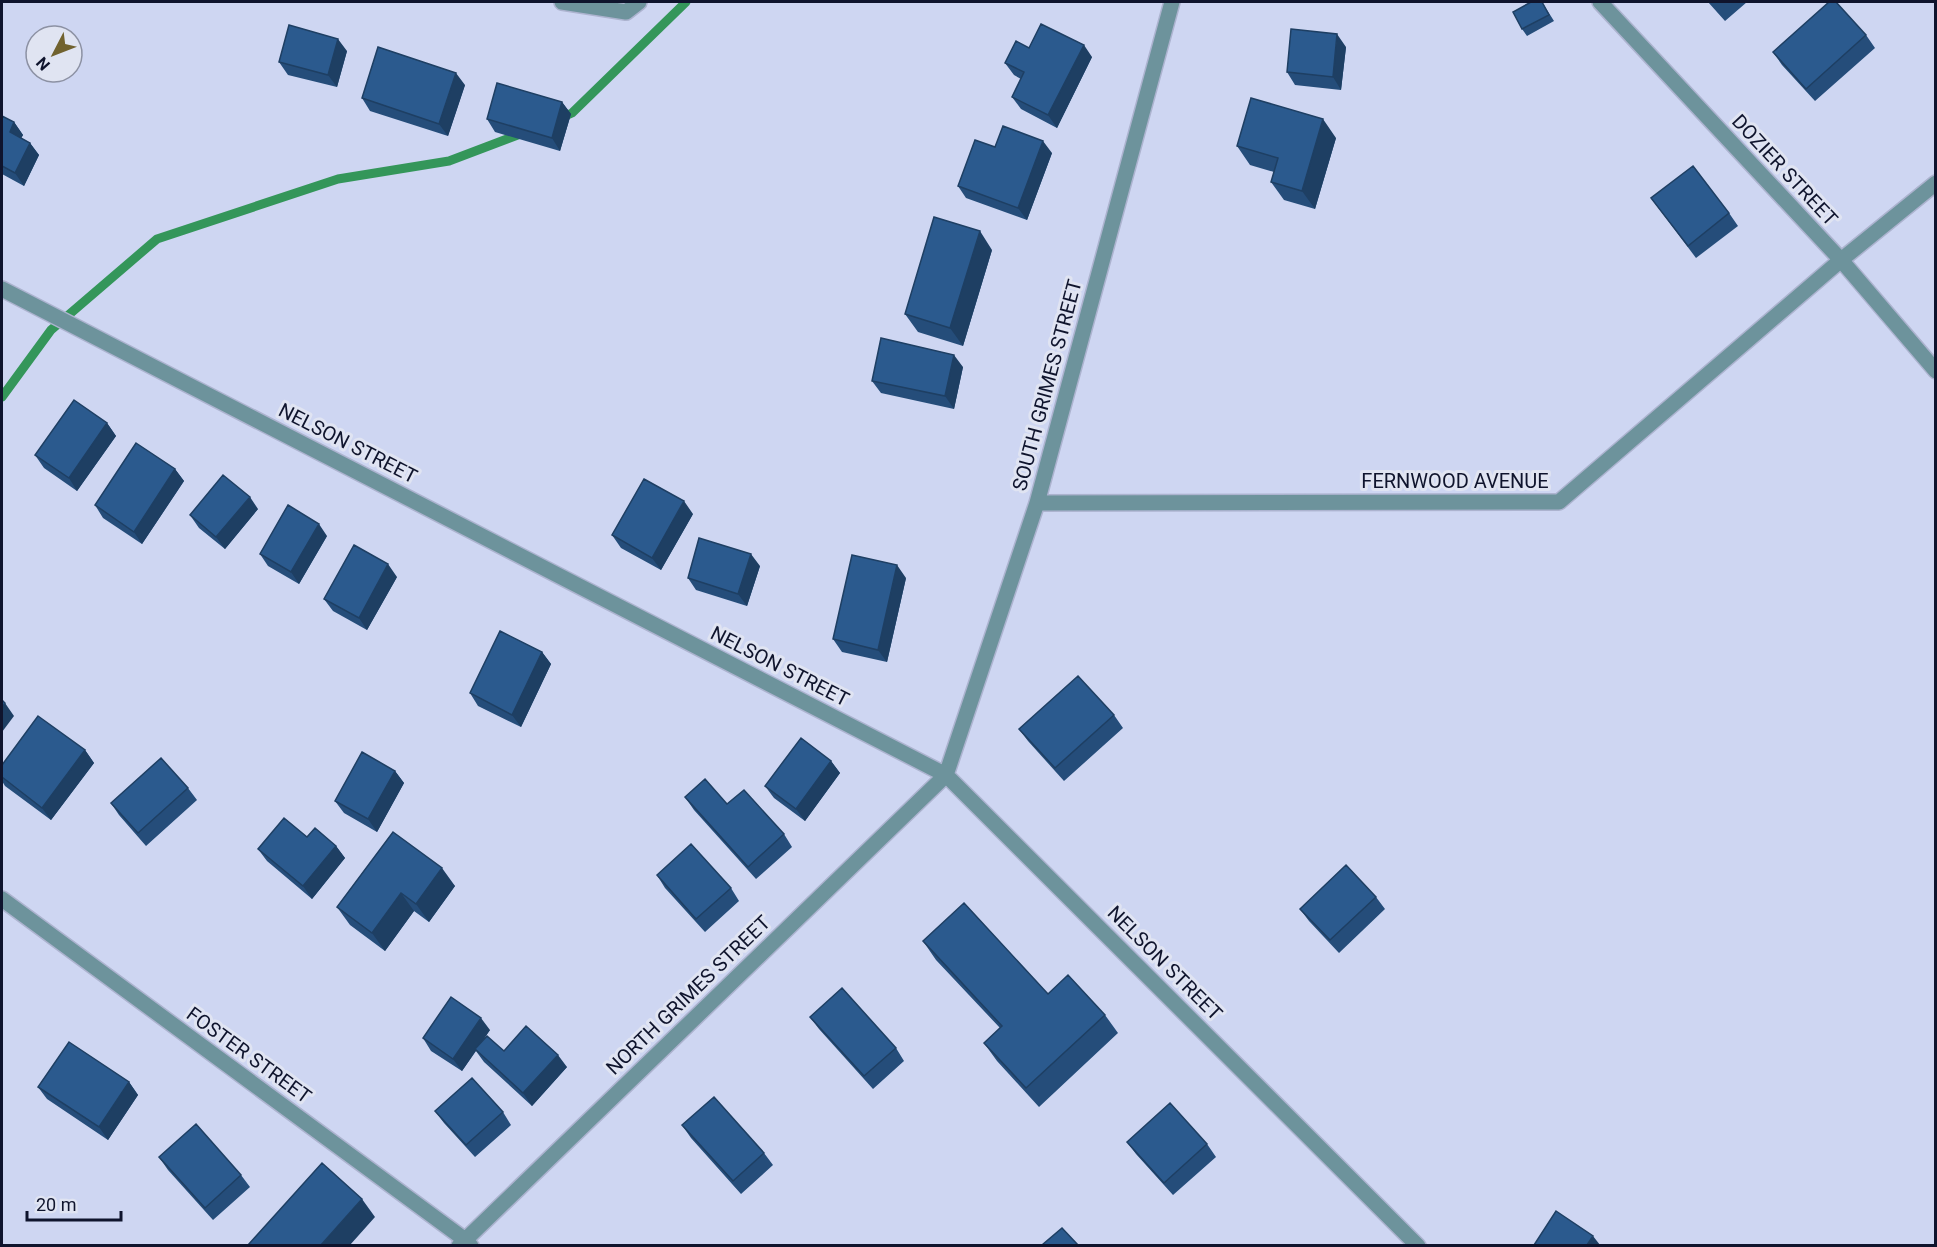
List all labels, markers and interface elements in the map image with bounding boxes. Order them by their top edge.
north arrow [24,24,84,84]
text: N [32,53,54,74]
street label: DOZIER STREET [1727,109,1843,231]
street label: SOUTH GRIMES STREET [1007,277,1087,493]
street label: NELSON STREET [275,398,421,488]
street label: FERNWOOD AVENUE [1361,469,1549,493]
street label: NELSON STREET [707,621,853,711]
street label: NELSON STREET [1103,901,1227,1025]
street label: NORTH GRIMES STREET [601,910,775,1080]
street label: FOSTER STREET [182,1002,316,1108]
scale bar [27,1184,122,1222]
text: 20 m [36,1194,76,1215]

